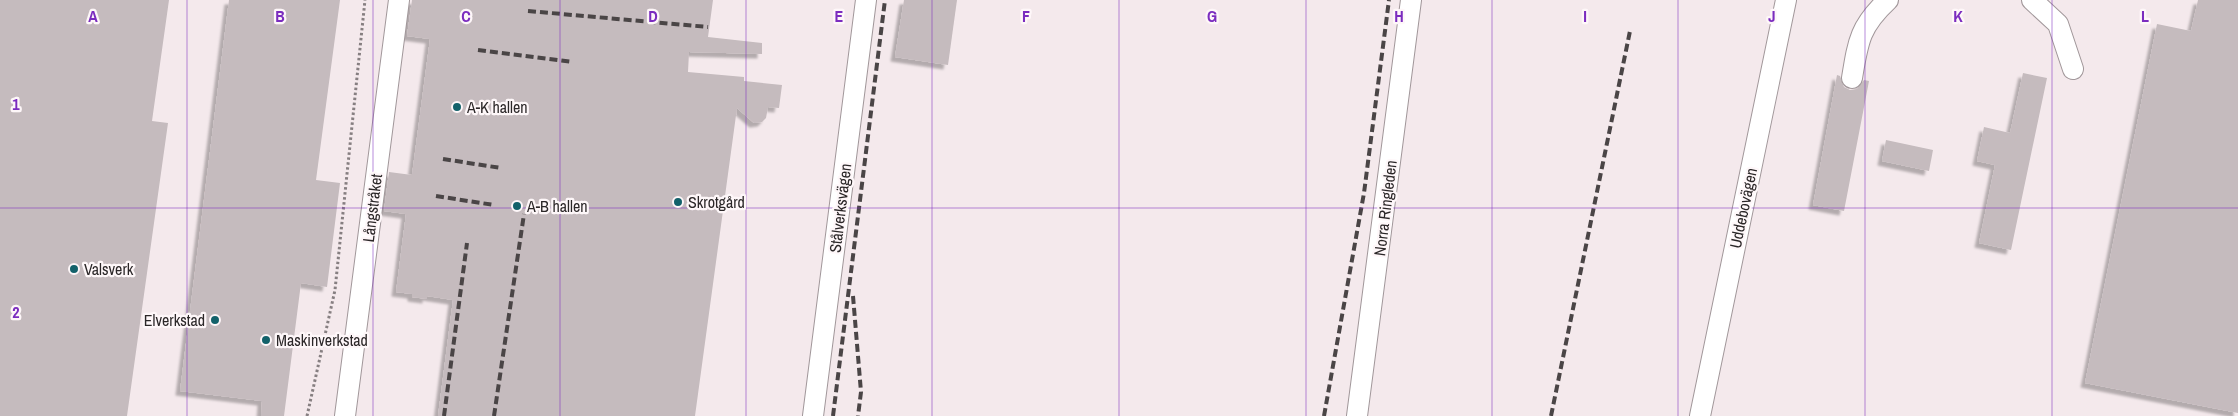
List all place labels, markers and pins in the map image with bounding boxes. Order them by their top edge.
place label: A-K hallen [466,96,528,118]
marker: A-K hallen [451,101,463,113]
place label: Skrotgård [688,191,745,213]
place label: A-B hallen [526,195,588,217]
marker: Skrotgård [672,196,684,208]
marker: A-B hallen [511,200,523,212]
place label: Valsverk [84,258,134,280]
marker: Valsverk [68,263,80,275]
place label: Elverkstad [144,309,205,331]
marker: Elverkstad [209,314,221,326]
place label: Maskinverkstad [276,329,368,351]
marker: Maskinverkstad [260,334,272,346]

